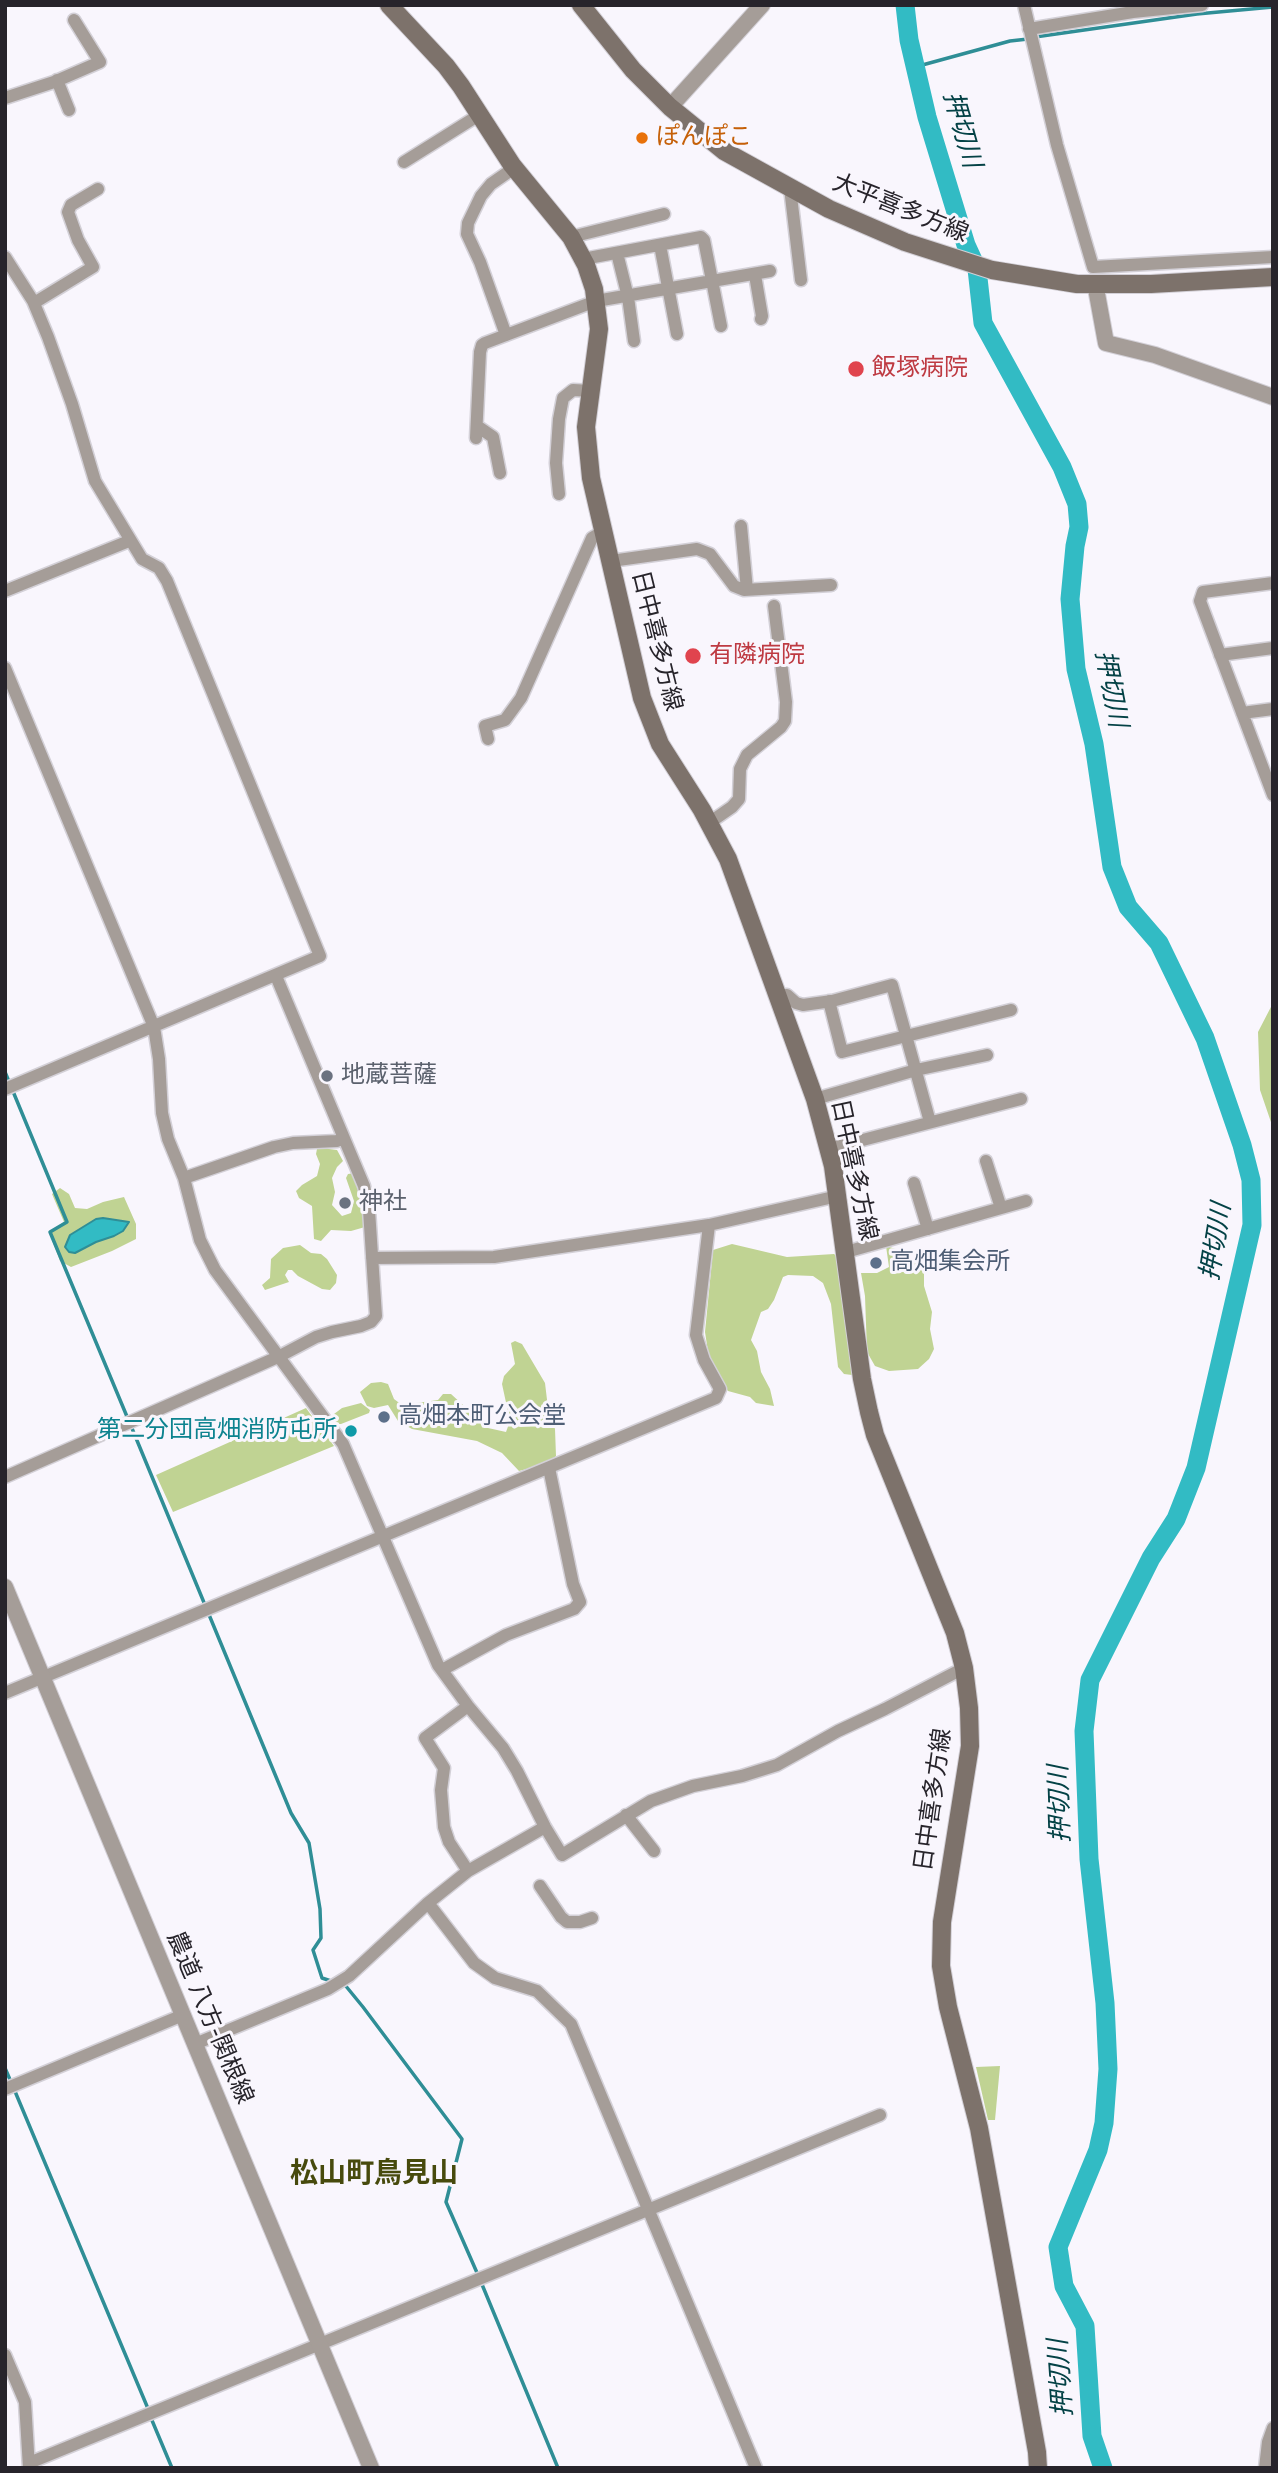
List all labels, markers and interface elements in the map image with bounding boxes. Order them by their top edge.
water label: 押切川 [935,88,987,172]
place label: ぽんぽこ [656,124,752,152]
marker: ぽんぽこ [634,130,650,146]
street label: 大平喜多方線 [828,169,972,249]
place label: 飯塚病院 [872,355,968,383]
marker: 飯塚病院 [846,359,866,379]
street label: 日中喜多方線 [625,568,687,714]
place label: 有隣病院 [709,642,805,670]
marker: 有隣病院 [683,646,703,666]
water label: 押切川 [1087,648,1133,730]
place label: 地蔵菩薩 [341,1062,437,1090]
marker: 地蔵菩薩 [319,1068,335,1084]
street label: 日中喜多方線 [824,1097,882,1243]
place label: 神社 [359,1189,407,1217]
marker: 神社 [337,1195,353,1211]
water label: 押切川 [1195,1201,1239,1283]
place label: 高畑集会所 [890,1249,1010,1277]
marker: 高畑集会所 [868,1255,884,1271]
place label: 高畑本町公会堂 [398,1403,566,1431]
marker: 高畑本町公会堂 [376,1409,392,1425]
place label: 第二分団高畑消防屯所 [97,1417,337,1445]
marker: 第二分団高畑消防屯所 [343,1423,359,1439]
street label: 日中喜多方線 [910,1727,958,1873]
water label: 押切川 [1044,1764,1078,1844]
street label: 農道 八方-関根線 [160,1928,258,2108]
district label: 松山町鳥見山 [290,2158,458,2192]
water label: 押切川 [1044,2338,1080,2418]

